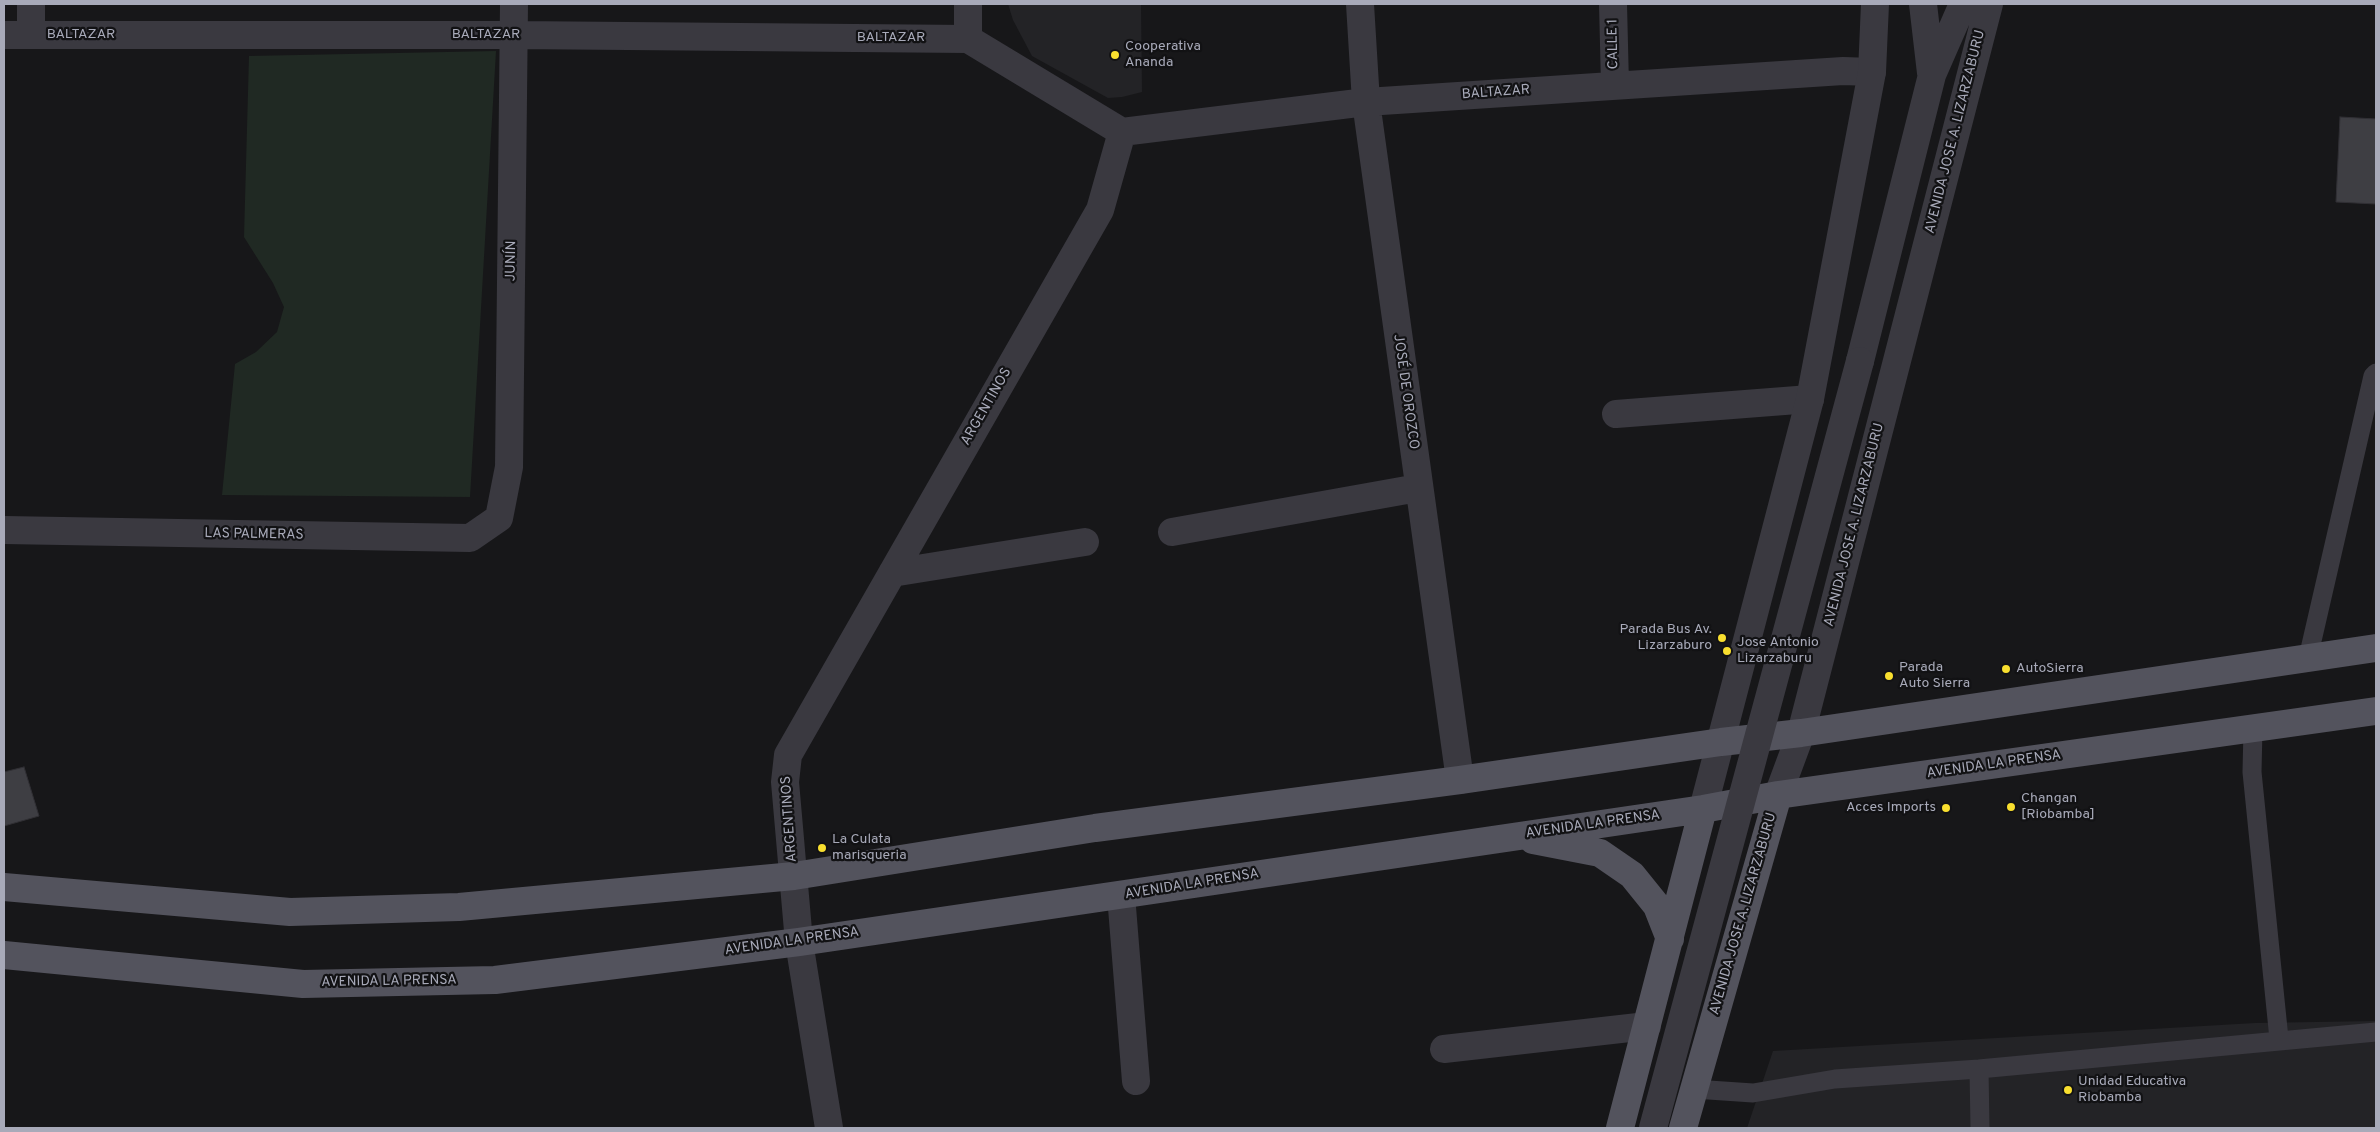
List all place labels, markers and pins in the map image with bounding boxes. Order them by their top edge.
place label: Cooperativa Ananda [1125,39,1201,72]
marker: Cooperativa Ananda [1109,49,1121,61]
place label: Parada Bus Av. Lizarzaburo [1620,622,1712,654]
marker: Parada Bus Av. Lizarzaburo [1716,632,1728,644]
place label: Jose Antonio Lizarzaburu [1737,635,1819,668]
marker: Jose Antonio Lizarzaburu [1721,645,1733,657]
place label: Parada Auto Sierra [1899,660,1970,692]
place label: AutoSierra [2016,661,2084,677]
marker: AutoSierra [2000,663,2012,675]
marker: Parada Auto Sierra [1883,670,1895,682]
place label: Changan [Riobamba] [2021,791,2095,824]
place label: Acces Imports [1846,800,1936,816]
marker: Changan [Riobamba] [2005,801,2017,813]
marker: Acces Imports [1940,802,1952,814]
place label: La Culata marisqueria [832,832,906,864]
marker: La Culata marisqueria [816,842,828,854]
place label: Unidad Educativa Riobamba [2078,1074,2186,1106]
marker: Unidad Educativa Riobamba [2062,1084,2074,1096]

